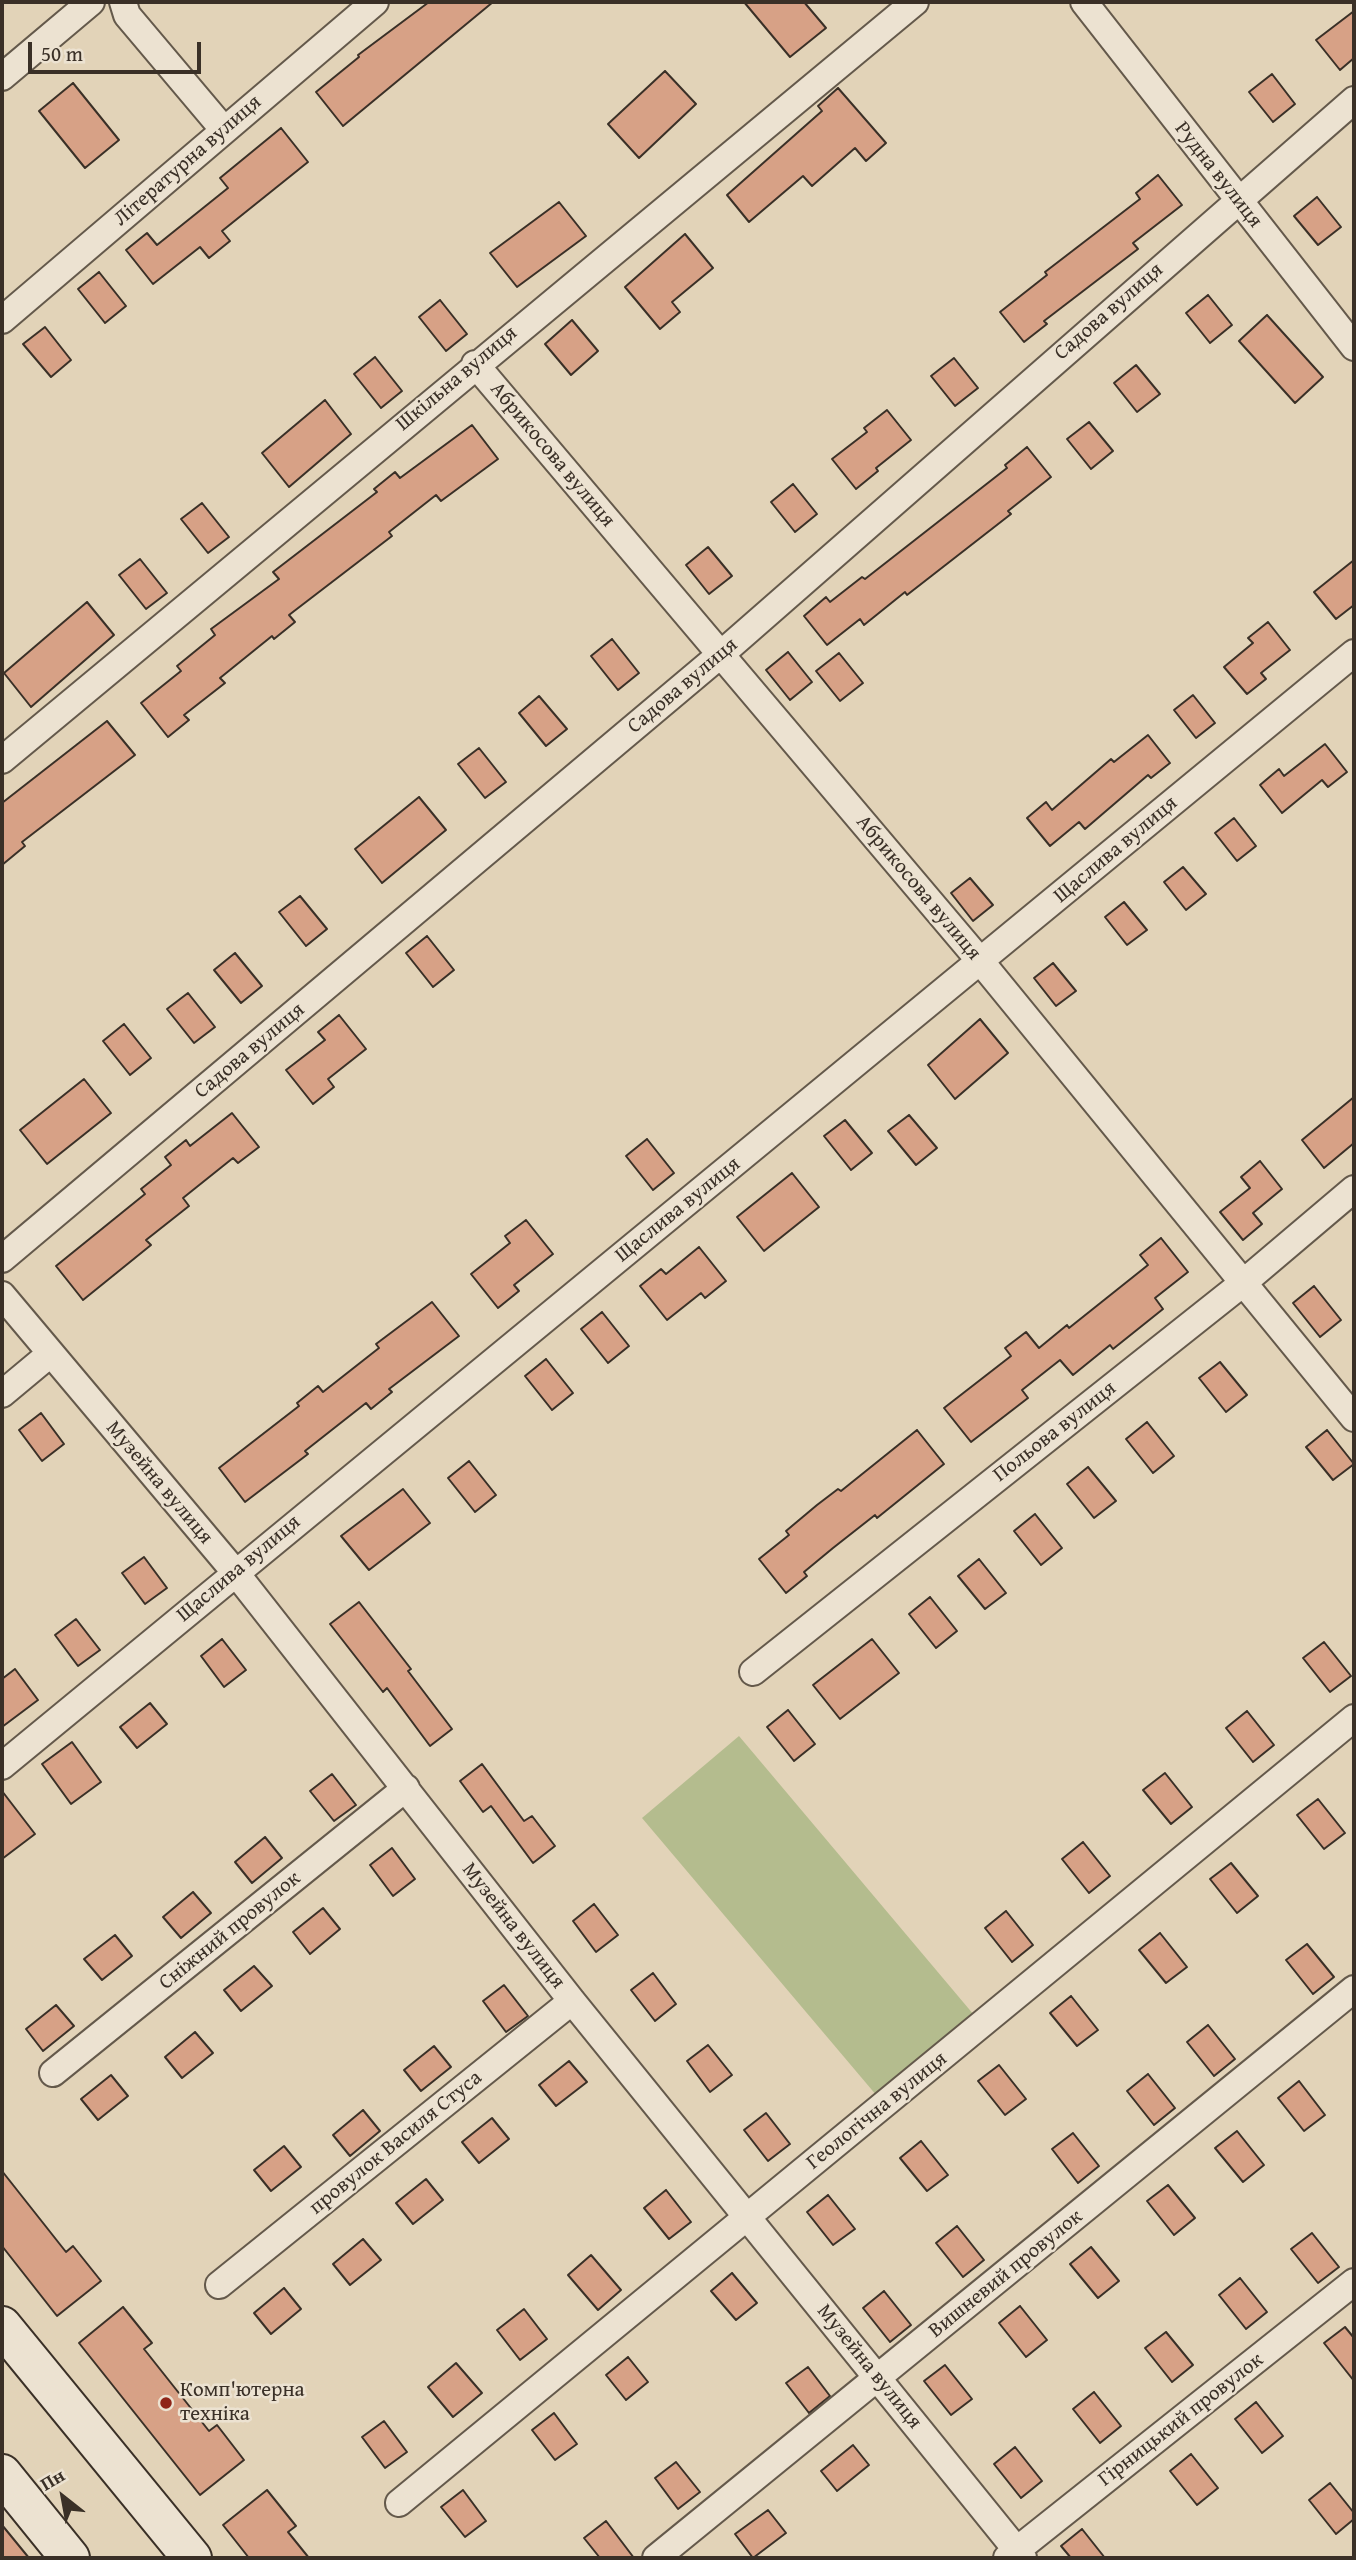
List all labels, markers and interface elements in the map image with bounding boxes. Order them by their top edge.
scale bar [32,28,205,72]
text: 50 m [41,38,83,69]
street label: Літературна вулиця [109,90,267,232]
street label: Рудна вулиця [1169,117,1267,233]
street label: Садова вулиця [1049,258,1169,366]
street label: Шкільна вулиця [391,321,523,437]
street label: Абрикосова вулиця [484,377,620,533]
street label: Садова вулиця [623,633,743,739]
street label: Щаслива вулиця [1049,791,1183,909]
street label: Абрикосова вулиця [850,810,986,966]
street label: Садова вулиця [190,998,310,1104]
street label: Щаслива вулиця [610,1152,746,1268]
street label: Польова вулиця [989,1376,1121,1488]
street label: Музейна вулиця [100,1416,218,1550]
street label: Щаслива вулиця [172,1510,306,1628]
street label: Музейна вулиця [456,1858,570,1994]
street label: Сніжний провулок [154,1866,306,1996]
street label: Геологічна вулиця [802,2047,952,2175]
street label: провулок Василя Стуса [305,2066,487,2220]
street label: Вишневий провулок [924,2204,1088,2344]
street label: Музейна вулиця [811,2300,927,2434]
street label: Гірницький провулок [1093,2348,1269,2492]
place label: Комп'ютерна техніка [180,2378,305,2428]
marker: Комп'ютерна техніка [158,2395,174,2411]
text: Пн [35,2461,70,2497]
north arrow [28,2462,98,2532]

